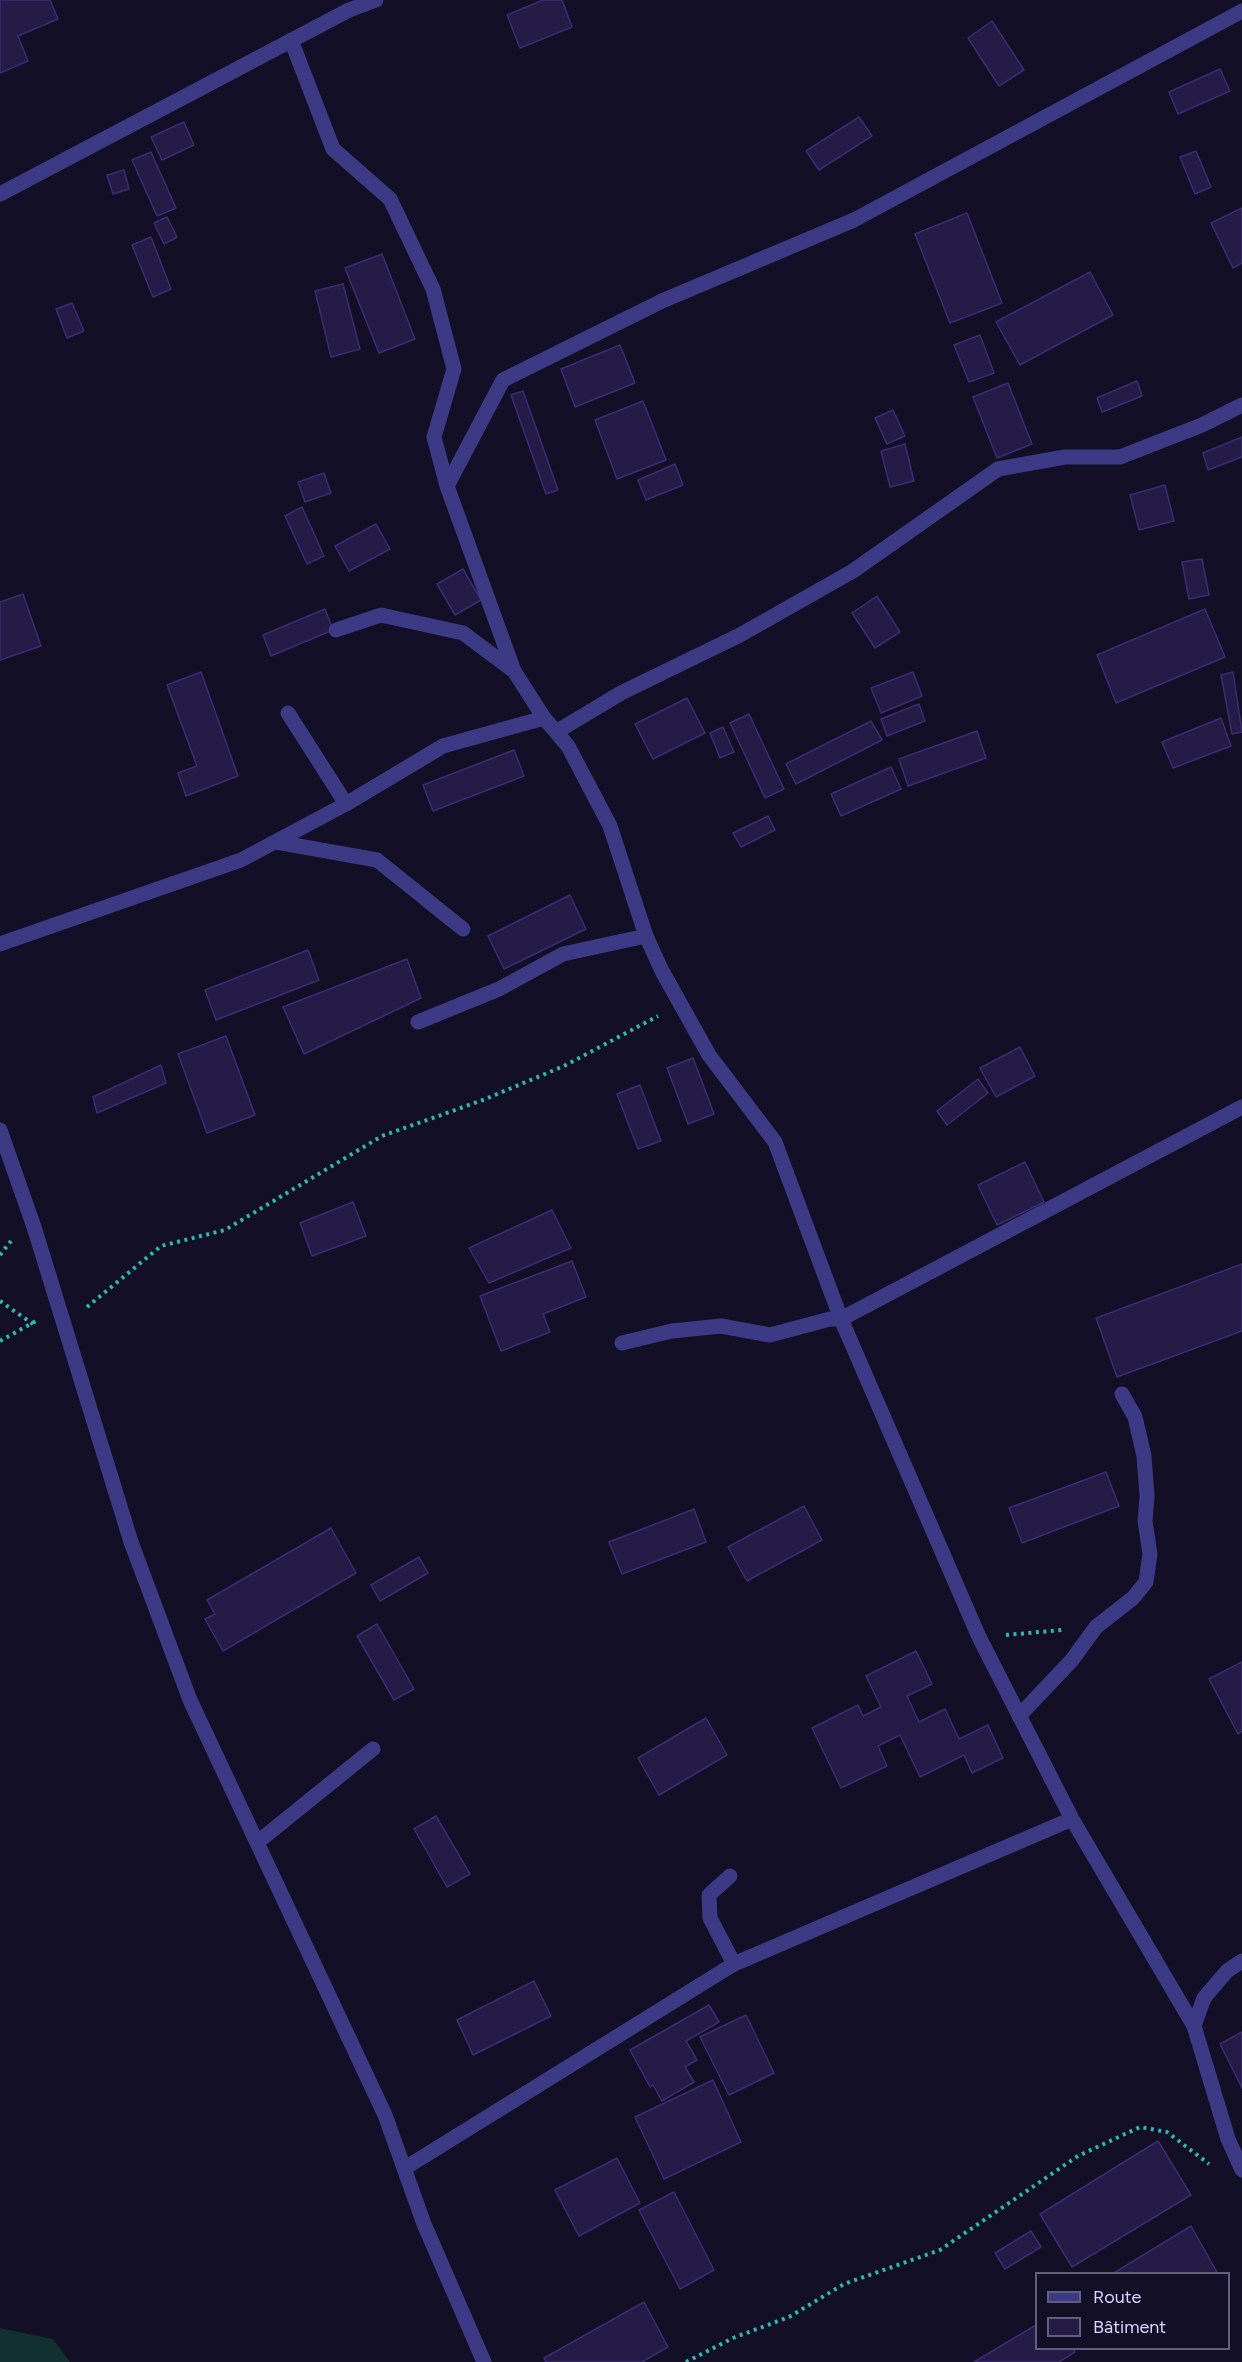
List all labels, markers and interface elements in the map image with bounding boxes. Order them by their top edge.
legend [1035,2272,1230,2350]
text: Route [1093,2286,1141,2308]
text: Bâtiment [1093,2316,1166,2338]

